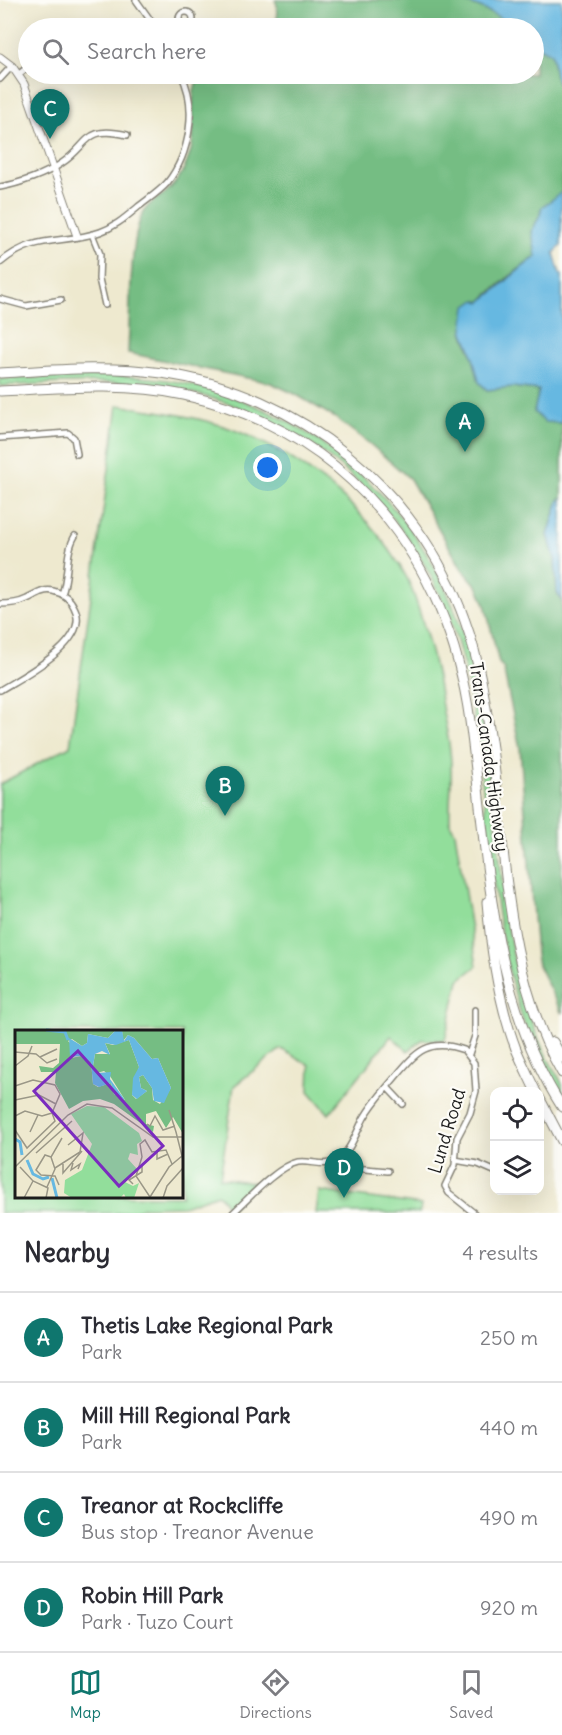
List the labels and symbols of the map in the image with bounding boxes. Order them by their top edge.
pin: C [31,90,70,139]
pin: A [446,402,484,452]
your location [253,453,282,482]
street label: Trans-Canada Highway [465,661,514,853]
pin: B [206,766,244,816]
inset map [15,1030,183,1198]
street label: Lund Road [423,1085,470,1176]
pin: D [324,1148,364,1198]

